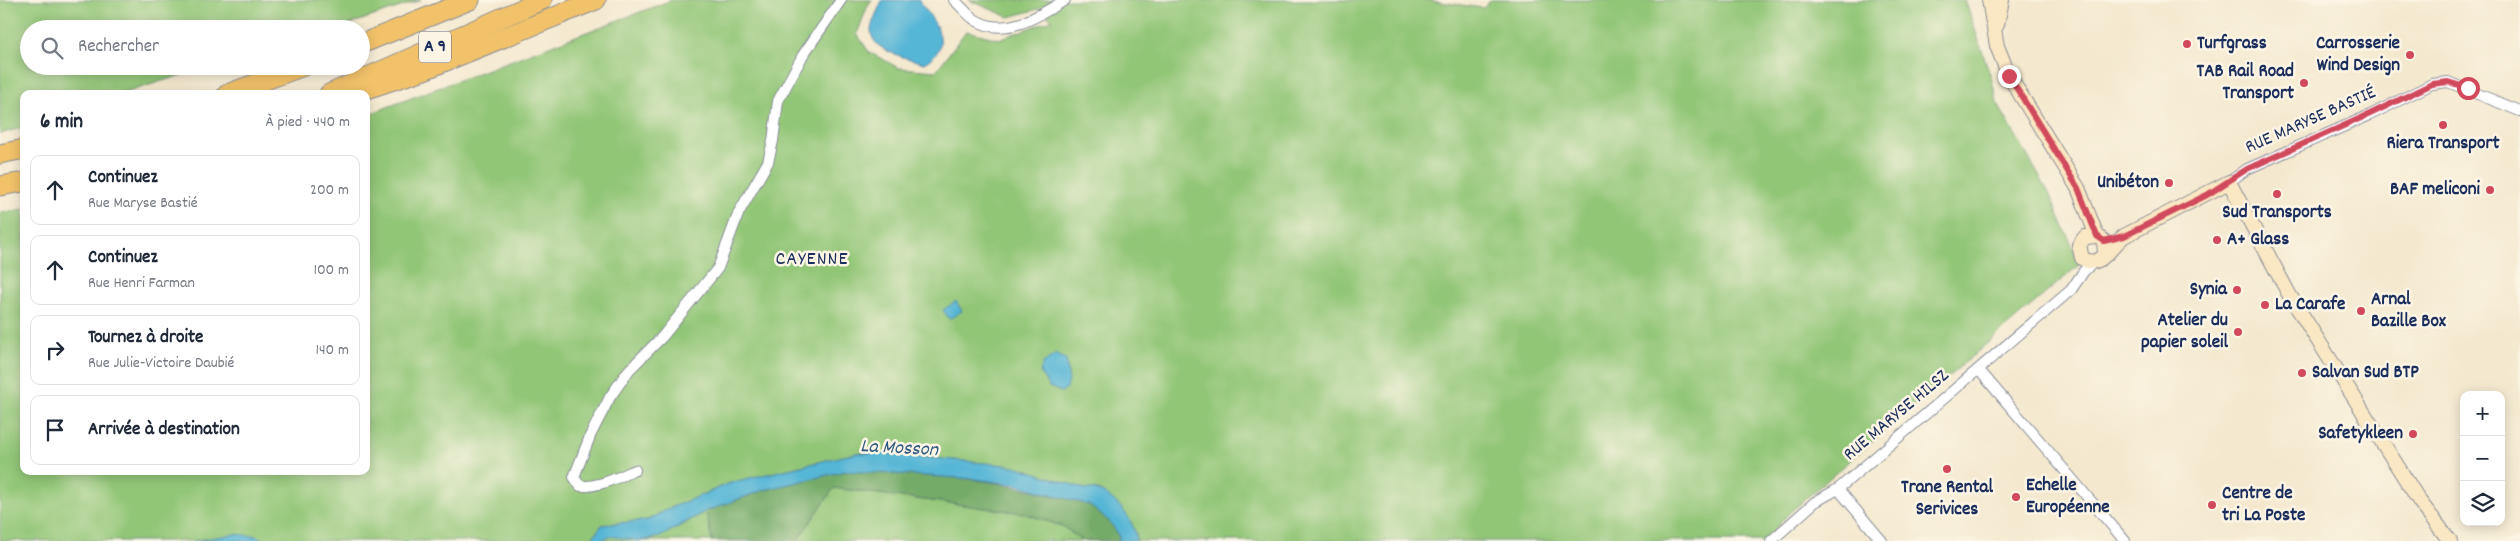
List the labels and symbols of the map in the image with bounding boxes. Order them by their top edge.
place label: Turfgrass [2197,31,2267,58]
place label: Carrosserie Wind Design [2316,31,2400,80]
road number: A 9 [419,32,451,62]
marker: Turfgrass [2181,38,2193,50]
marker: Carrosserie Wind Design [2404,49,2416,61]
place label: TAB Rail Road Transport [2197,59,2294,108]
route end [1998,65,2021,88]
marker: TAB Rail Road Transport [2298,77,2310,89]
route start [2457,77,2480,100]
street label: RUE MARYSE BASTIÉ [2241,80,2381,162]
marker: Riera Transport [2437,119,2449,131]
place label: Riera Transport [2386,131,2500,158]
place label: Unibéton [2097,170,2159,197]
marker: Unibéton [2163,177,2175,189]
place label: BAF meliconi [2390,177,2481,204]
marker: BAF meliconi [2484,184,2496,196]
marker: Sud Transports [2271,188,2283,200]
place label: Sud Transports [2222,200,2332,227]
place label: A+ Glass [2227,227,2289,254]
marker: A+ Glass [2211,234,2223,246]
district label: CAYENNE [775,246,849,274]
place label: Synia [2190,277,2228,304]
marker: Synia [2231,284,2243,296]
place label: Arnal Bazille Box [2371,287,2447,336]
place label: La Carafe [2275,292,2345,319]
marker: La Carafe [2259,299,2271,311]
marker: Arnal Bazille Box [2355,305,2367,317]
place label: Atelier du papier soleil [2141,308,2228,357]
marker: Atelier du papier soleil [2232,326,2244,338]
place label: Salvan Sud BTP [2312,360,2419,387]
street label: RUE MARYSE HILSZ [1838,363,1956,468]
marker: Salvan Sud BTP [2296,367,2308,379]
place label: Safetykleen [2318,421,2403,448]
marker: Safetykleen [2407,428,2419,440]
water label: La Mosson [859,433,939,465]
marker: Trane Rental Serivices [1941,463,1953,475]
place label: Echelle Européenne [2026,473,2110,522]
place label: Trane Rental Serivices [1901,475,1993,524]
place label: Centre de tri La Poste [2222,481,2305,530]
marker: Echelle Européenne [2010,491,2022,503]
marker: Centre de tri La Poste [2206,499,2218,511]

